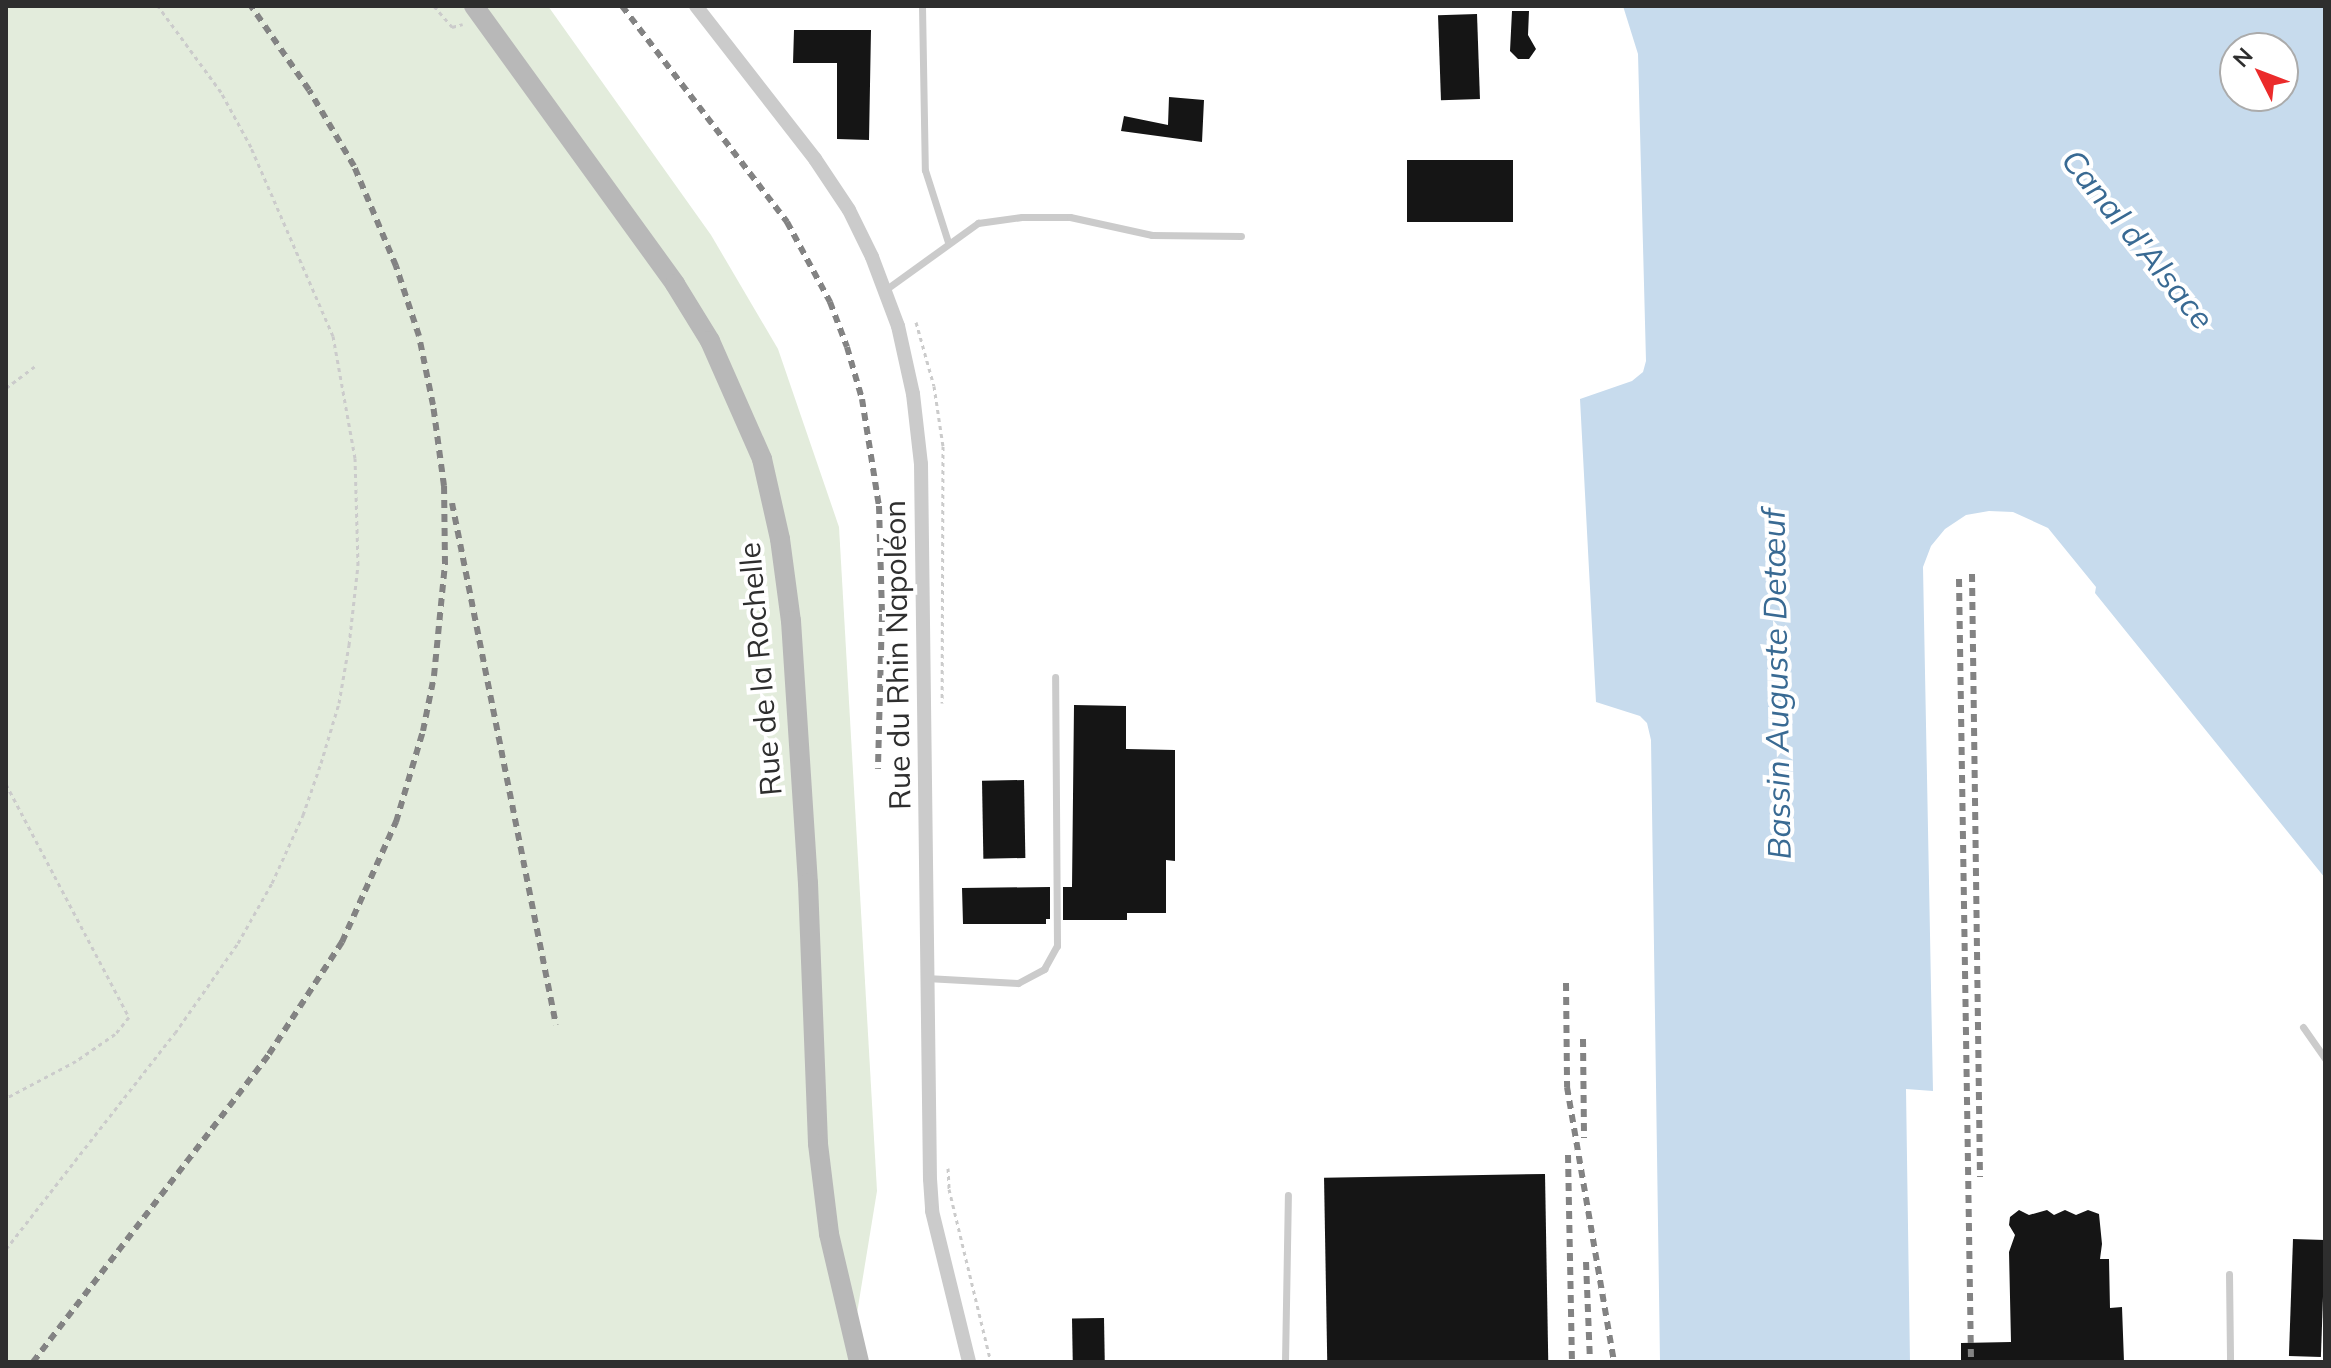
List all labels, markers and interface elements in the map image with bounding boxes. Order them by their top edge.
north arrow [2219,32,2299,112]
text: N [2227,42,2259,73]
water label: Canal d'Alsace [2054,141,2222,337]
street label: Rue du Rhin Napoléon [876,500,918,810]
water label: Bassin Auguste Detœuf [1754,508,1798,860]
street label: Rue de la Rochelle [731,541,789,797]

